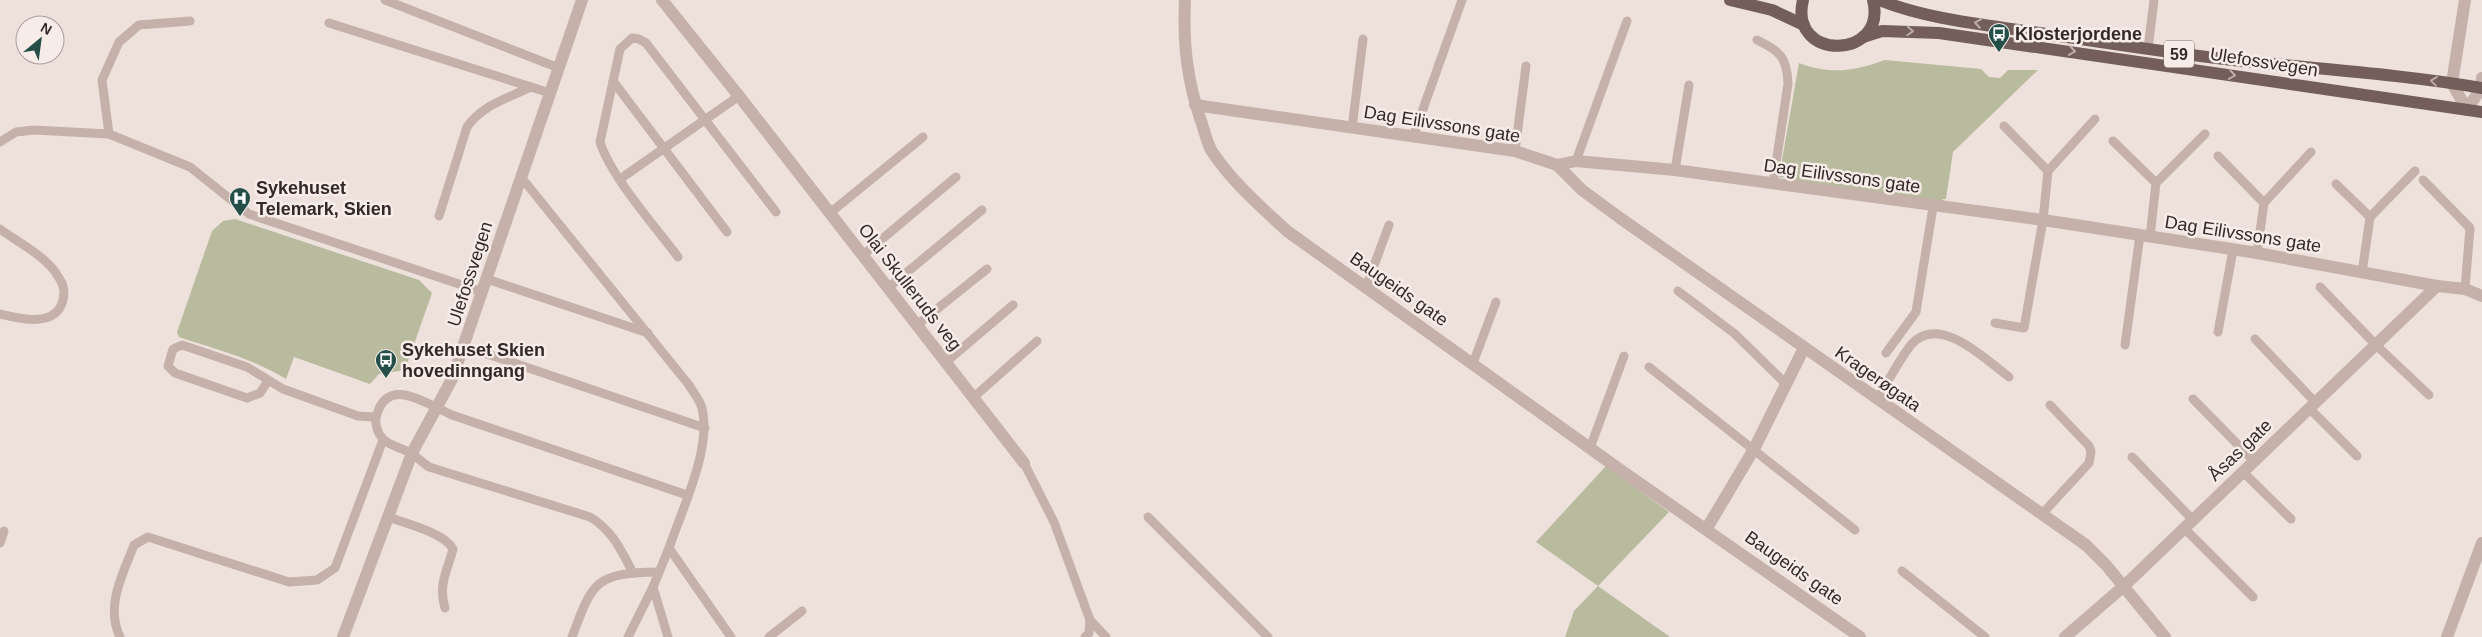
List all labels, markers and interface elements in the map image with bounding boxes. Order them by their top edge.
north arrow [15,15,65,65]
text: N [38,19,55,38]
one-way arrow [1973,19,1982,29]
bus stop icon: Klosterjordene [1987,22,2011,53]
place label: Klosterjordene [2015,24,2142,44]
one-way arrow [1907,25,1915,36]
road number: 59 [2164,41,2194,68]
street label: Ulefossvegen [2209,44,2319,80]
one-way arrow [2067,46,2076,56]
one-way arrow [2229,69,2237,80]
one-way arrow [2429,76,2437,87]
street label: Dag Eilivssons gate [1362,102,1522,146]
street label: Dag Eilivssons gate [1762,155,1922,197]
place label: Sykehuset Telemark, Skien [256,178,392,219]
hospital icon: Sykehuset Telemark, Skien [228,186,252,217]
street label: Dag Eilivssons gate [2163,212,2323,256]
street label: Ulefossvegen [444,219,496,329]
street label: Olai Skulleruds veg [854,220,966,354]
street label: Baugeids gate [1346,248,1452,330]
place label: Sykehuset Skien hovedinngang [402,340,545,381]
street label: Kragerøgata [1831,342,1926,416]
bus stop icon: Sykehuset Skien hovedinngang [374,348,398,379]
street label: Åsas gate [2204,415,2276,485]
street label: Baugeids gate [1741,527,1847,609]

